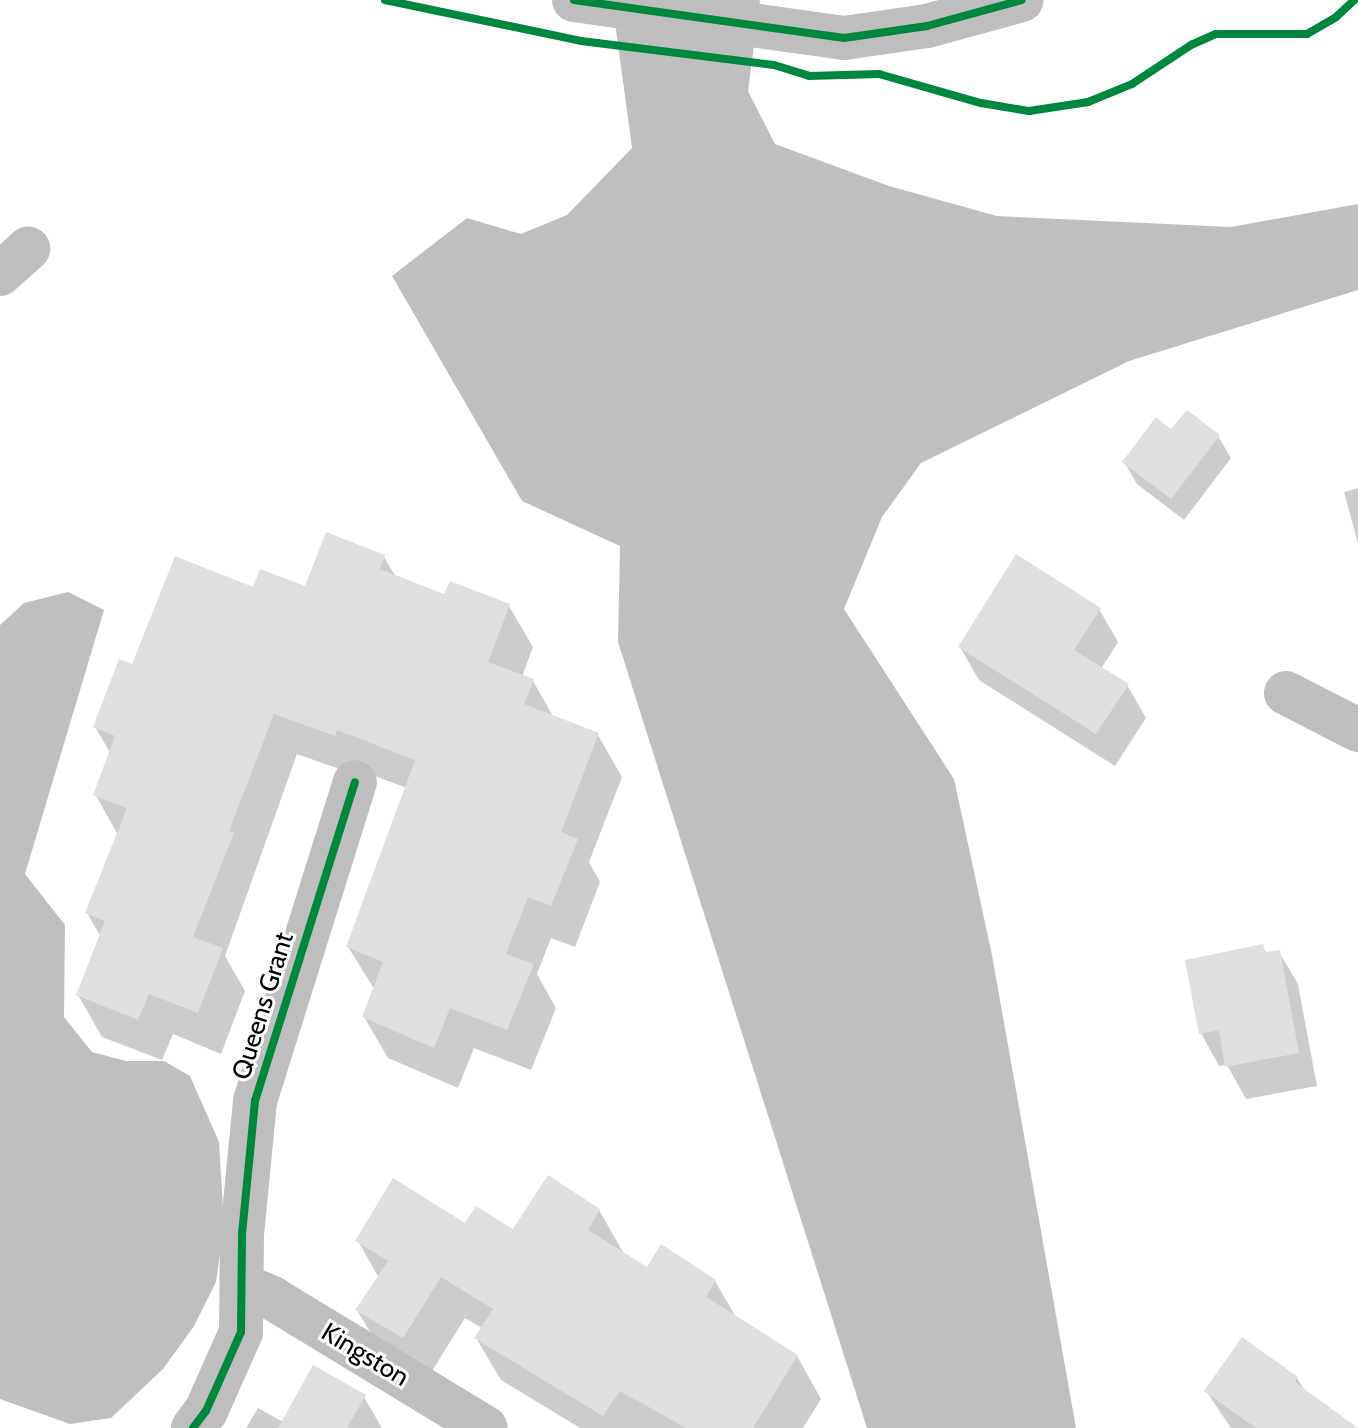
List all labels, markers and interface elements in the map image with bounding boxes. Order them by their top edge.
street label: Queens Grant [226,929,300,1083]
street label: Kingston [316,1317,414,1393]

